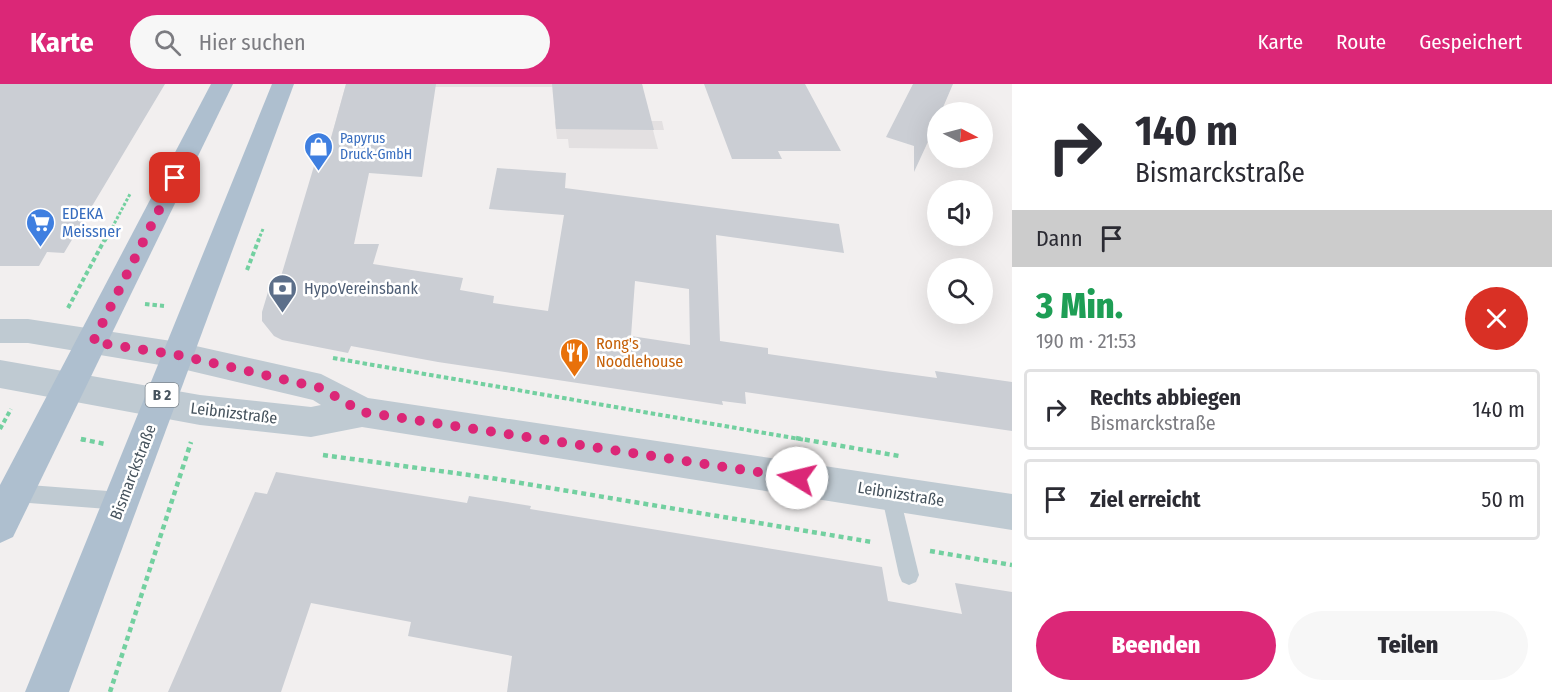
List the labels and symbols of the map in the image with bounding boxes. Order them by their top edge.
north arrow [927,102,993,168]
shop icon: Papyrus Druck-GmbH [303,130,335,172]
place label: Papyrus Druck-GmbH [340,130,412,163]
pin [149,152,200,203]
place label: EDEKA Meissner [62,204,121,241]
supermarket icon: EDEKA Meissner [25,206,57,248]
bank icon: HypoVereinsbank [267,272,299,314]
place label: HypoVereinsbank [304,279,418,298]
place label: Rong's Noodlehouse [596,334,683,371]
restaurant icon: Rong's Noodlehouse [559,336,591,378]
road number: B 2 [146,383,178,407]
street label: Leibnizstraße [189,398,279,428]
street label: Bismarckstraße [106,422,160,522]
position arrow [765,446,829,510]
street label: Leibnizstraße [856,478,946,510]

